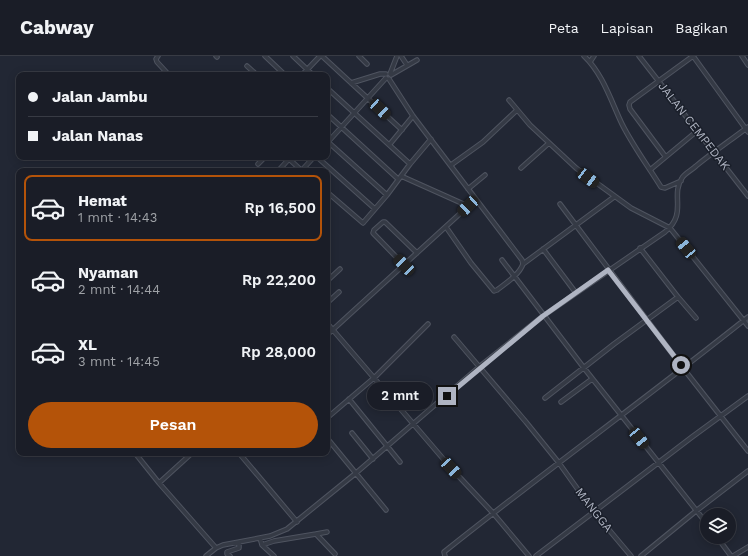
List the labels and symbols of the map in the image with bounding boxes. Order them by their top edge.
street label: JALAN CEMPEDAK [655,79,733,173]
car [367,96,393,122]
car [575,166,601,190]
car [455,193,481,219]
car [674,235,698,261]
car [391,252,417,278]
route start [672,356,690,374]
callout: 2 mnt [367,382,433,410]
route end [438,387,456,405]
car [627,425,651,451]
car [438,455,464,481]
street label: MANGGA [572,485,616,535]

